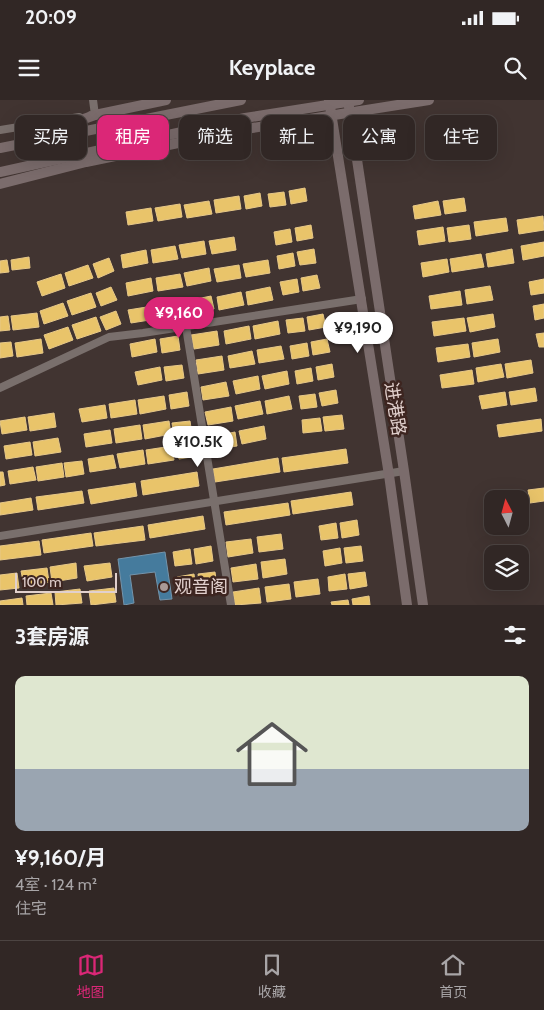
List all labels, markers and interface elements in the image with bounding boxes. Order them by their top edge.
text: 20:09 [25,6,77,29]
icon: menu [15,54,43,82]
text: Keyplace [229,54,315,81]
icon: search [501,54,529,82]
chip: 买房 [15,115,87,160]
chip: 租房 [97,115,169,160]
chip: 筛选 [179,115,251,160]
chip: 新上 [261,115,333,160]
chip: 公寓 [343,115,415,160]
chip: 住宅 [425,115,497,160]
pin: ¥9,160 [138,296,220,339]
text: ¥9,160 [155,303,203,322]
pin: ¥9,190 [317,312,399,354]
text: ¥9,190 [334,318,382,337]
street label: 进港路 [380,381,410,437]
pin: ¥10.5K [157,426,239,468]
text: ¥10.5K [174,432,222,451]
north arrow [484,490,529,535]
map controls [484,490,529,590]
button: layers [484,545,529,590]
scale bar [15,570,118,593]
text: 100 m [22,573,62,591]
place label: 观音阁 [174,576,228,598]
marker: 观音阁 [158,581,170,593]
icon: filters [501,621,529,649]
text: 3套房源 [15,624,89,649]
icon: home [227,709,317,799]
text: ¥9,160/月 [15,845,106,870]
text: 4室 · 124 m² [15,875,97,894]
text: 住宅 [15,899,47,918]
tab: 地图 [77,951,105,1001]
tab: 收藏 [258,951,286,1001]
tab: 首页 [439,951,467,1001]

